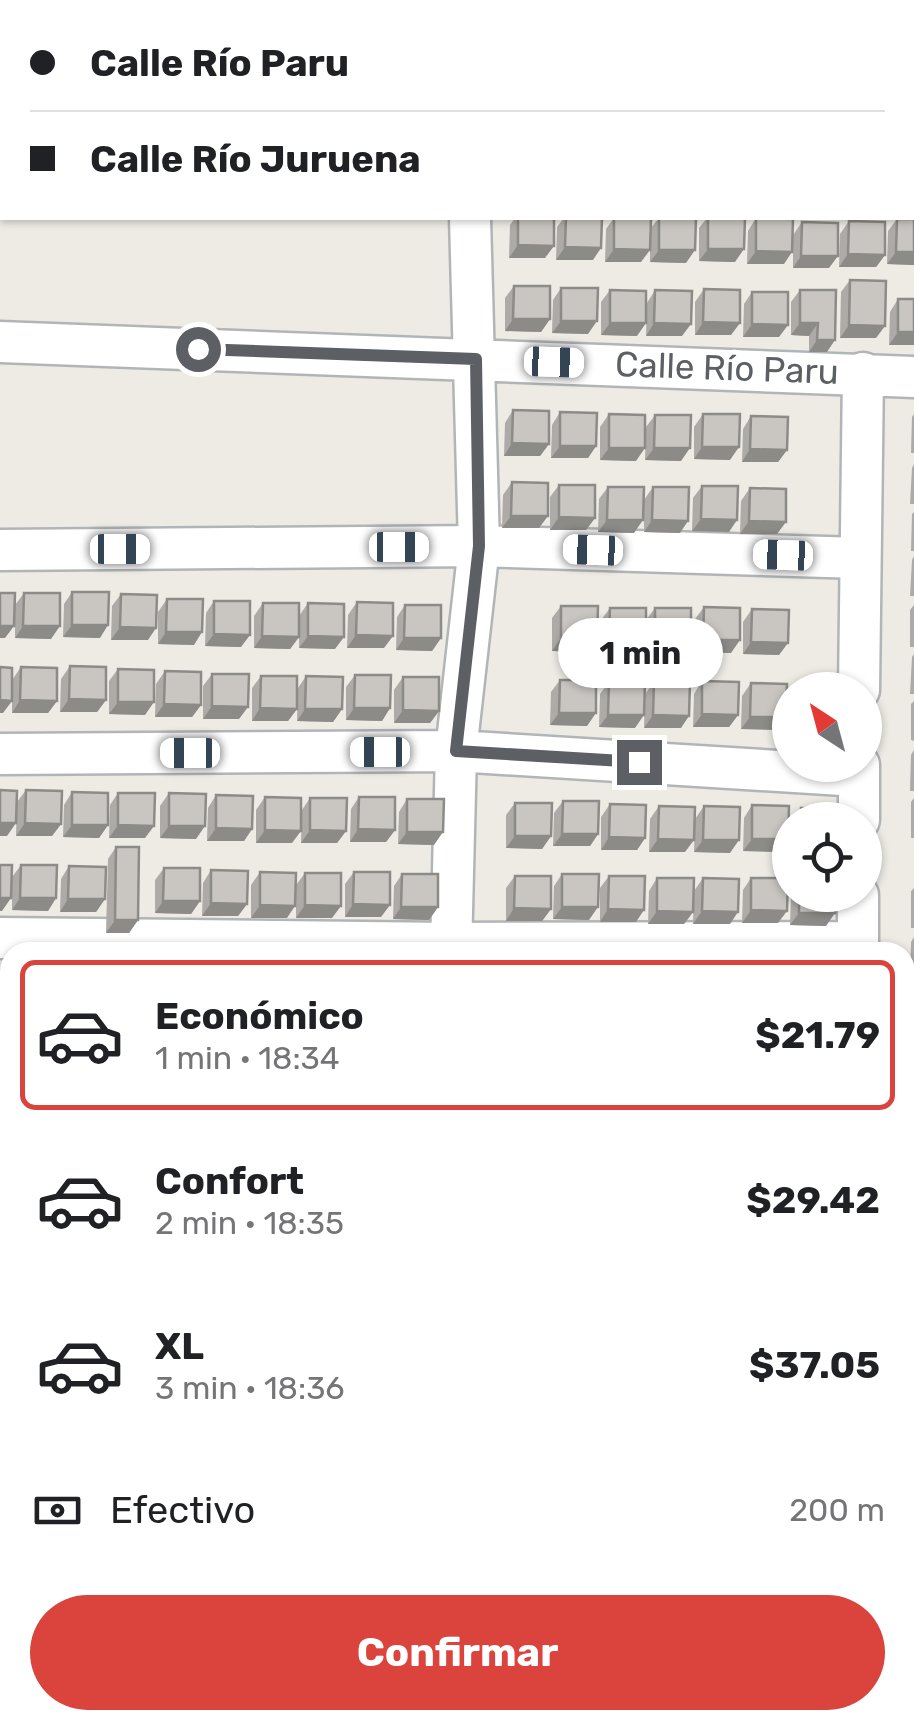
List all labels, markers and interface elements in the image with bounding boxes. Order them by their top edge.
text: Calle Río Paru [90,40,349,86]
text: Calle Río Juruena [90,136,421,182]
route start [176,327,221,372]
street label: Calle Río Paru [614,343,840,393]
car [523,346,585,378]
car [369,532,429,562]
car [90,534,150,564]
car [562,534,624,566]
car [752,539,814,571]
callout: 1 min [556,617,722,687]
text: 1 min [600,634,681,672]
north arrow [772,672,882,782]
map controls [772,672,882,912]
car [350,737,410,767]
car [160,738,220,768]
route end [617,740,662,785]
button: locate [772,802,882,912]
icon: car [35,990,125,1080]
text: Económico [155,993,364,1039]
text: $21.79 [755,1012,880,1058]
text: 1 min · 18:34 [155,1039,340,1077]
icon: car [35,1155,125,1245]
text: Confort [155,1158,304,1204]
text: $29.42 [746,1177,880,1223]
text: 2 min · 18:35 [155,1204,344,1242]
icon: car [35,1320,125,1410]
text: XL [155,1323,204,1369]
text: $37.05 [749,1342,880,1388]
text: 3 min · 18:36 [155,1369,345,1407]
icon: cash [30,1483,85,1538]
text: Efectivo [110,1487,255,1533]
text: 200 m [789,1491,885,1529]
button: Confirmar [30,1595,885,1710]

